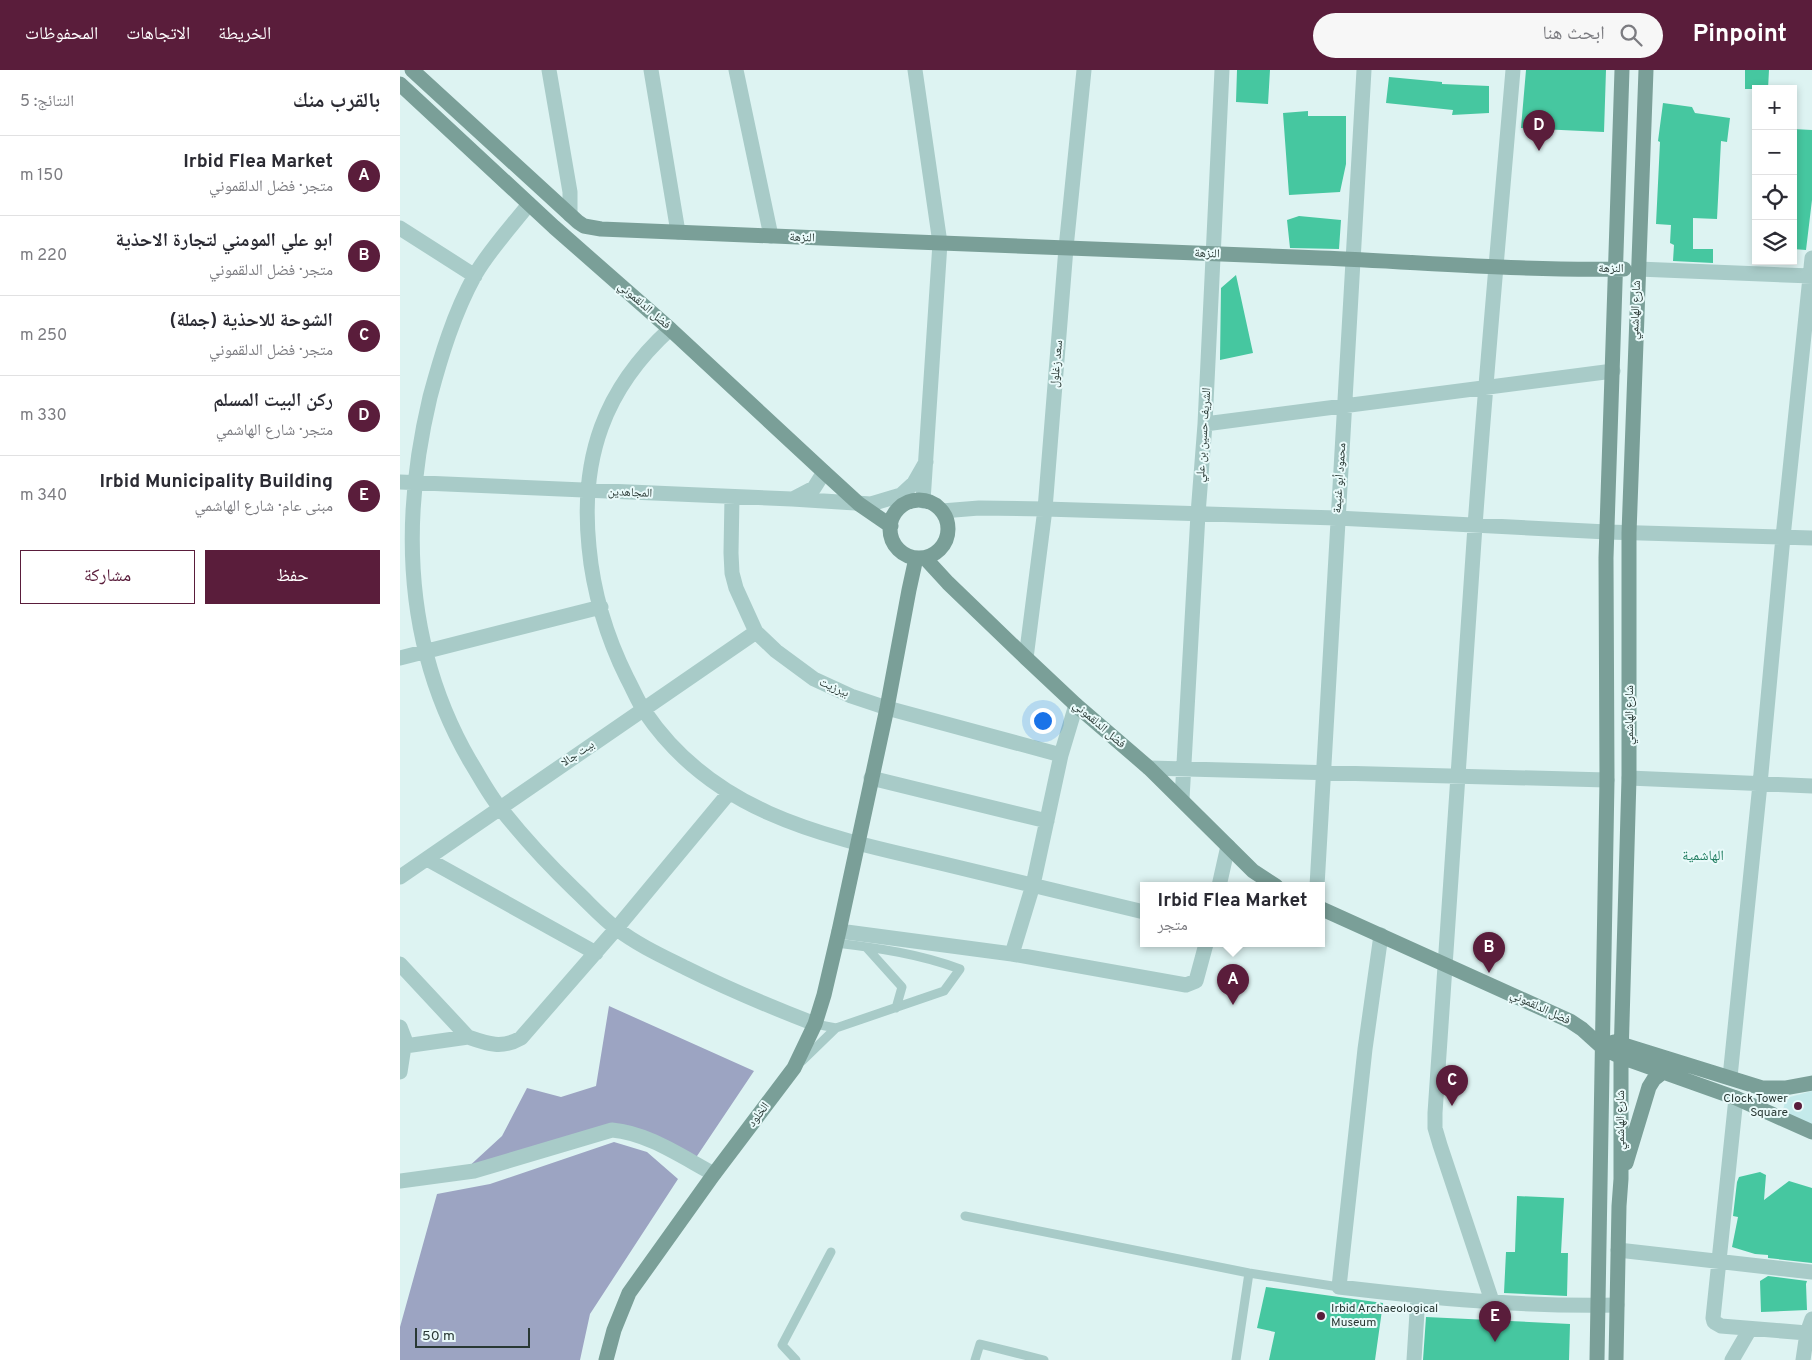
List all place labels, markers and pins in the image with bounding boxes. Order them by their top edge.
pin: D [1523,110,1555,151]
pin: B [1473,932,1505,973]
pin: A [1217,964,1249,1005]
pin: C [1436,1065,1468,1106]
place label: Clock Tower Square [1723,1091,1788,1121]
marker: Clock Tower Square [1792,1100,1804,1112]
place label: Irbid Archaeological Museum [1331,1301,1438,1331]
pin: E [1479,1301,1511,1342]
marker: Irbid Archaeological Museum [1315,1310,1327,1322]

